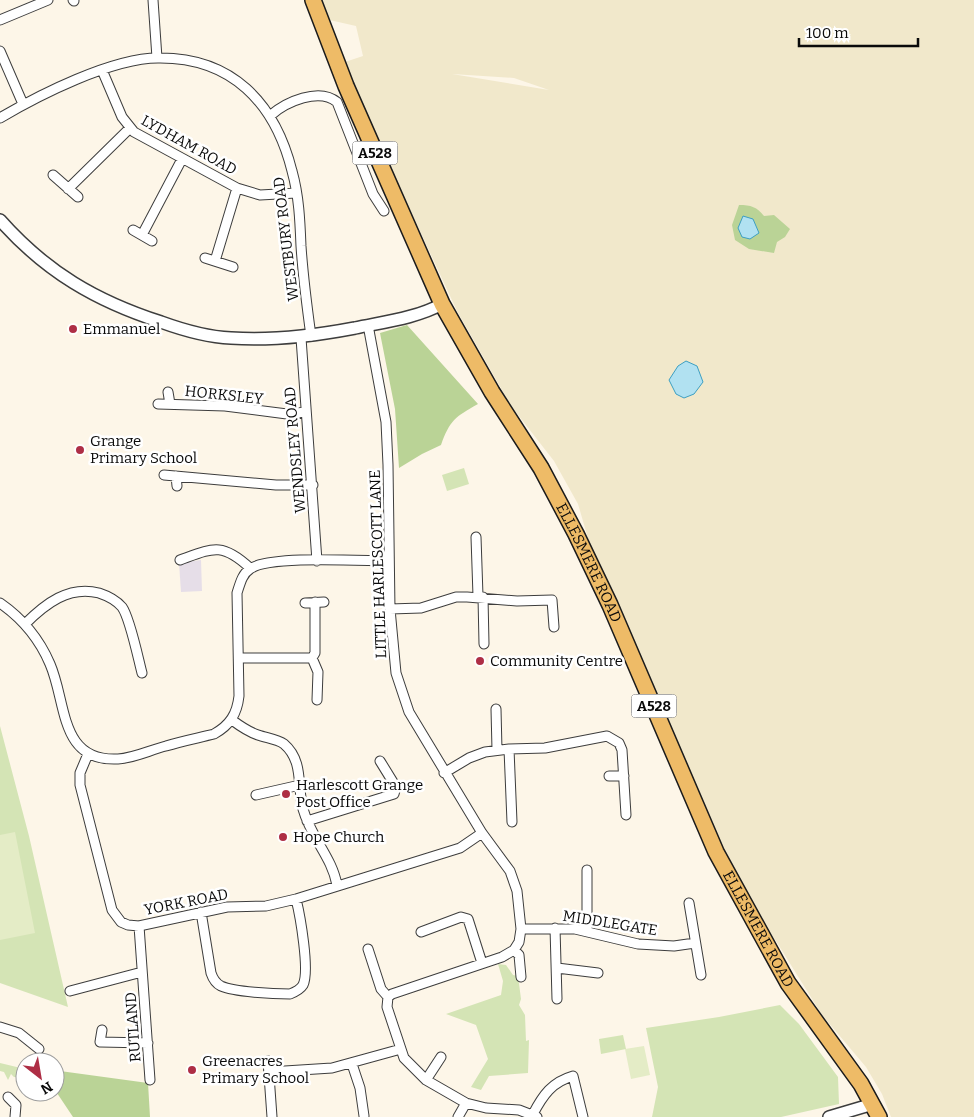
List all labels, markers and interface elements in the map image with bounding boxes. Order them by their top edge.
scale bar [799,15,918,47]
text: 100 m [806,24,849,42]
street label: LYDHAM ROAD [138,111,240,179]
road number: A528 [352,142,398,164]
street label: WESTBURY ROAD [269,176,303,302]
place label: Emmanuel [83,320,160,338]
marker: Emmanuel [67,323,79,335]
street label: HORKSLEY [184,382,265,408]
street label: WENDSLEY ROAD [281,386,309,514]
place label: Grange Primary School [90,432,197,467]
marker: Grange Primary School [74,444,86,456]
street label: LITTLE HARLESCOTT LANE [366,469,390,659]
street label: ELLESMERE ROAD [552,500,625,625]
place label: Community Centre [490,652,623,670]
marker: Community Centre [474,655,486,667]
road number: A528 [632,694,676,718]
place label: Harlescott Grange Post Office [296,776,423,811]
marker: Harlescott Grange Post Office [280,788,292,800]
place label: Hope Church [293,828,385,846]
marker: Hope Church [277,831,289,843]
street label: ELLESMERE ROAD [719,868,798,990]
street label: YORK ROAD [143,885,229,919]
street label: MIDDLEGATE [561,907,659,939]
street label: RUTLAND [122,991,144,1063]
north arrow [15,1052,65,1102]
place label: Greenacres Primary School [202,1052,309,1087]
marker: Greenacres Primary School [186,1064,198,1076]
text: N [37,1078,55,1098]

